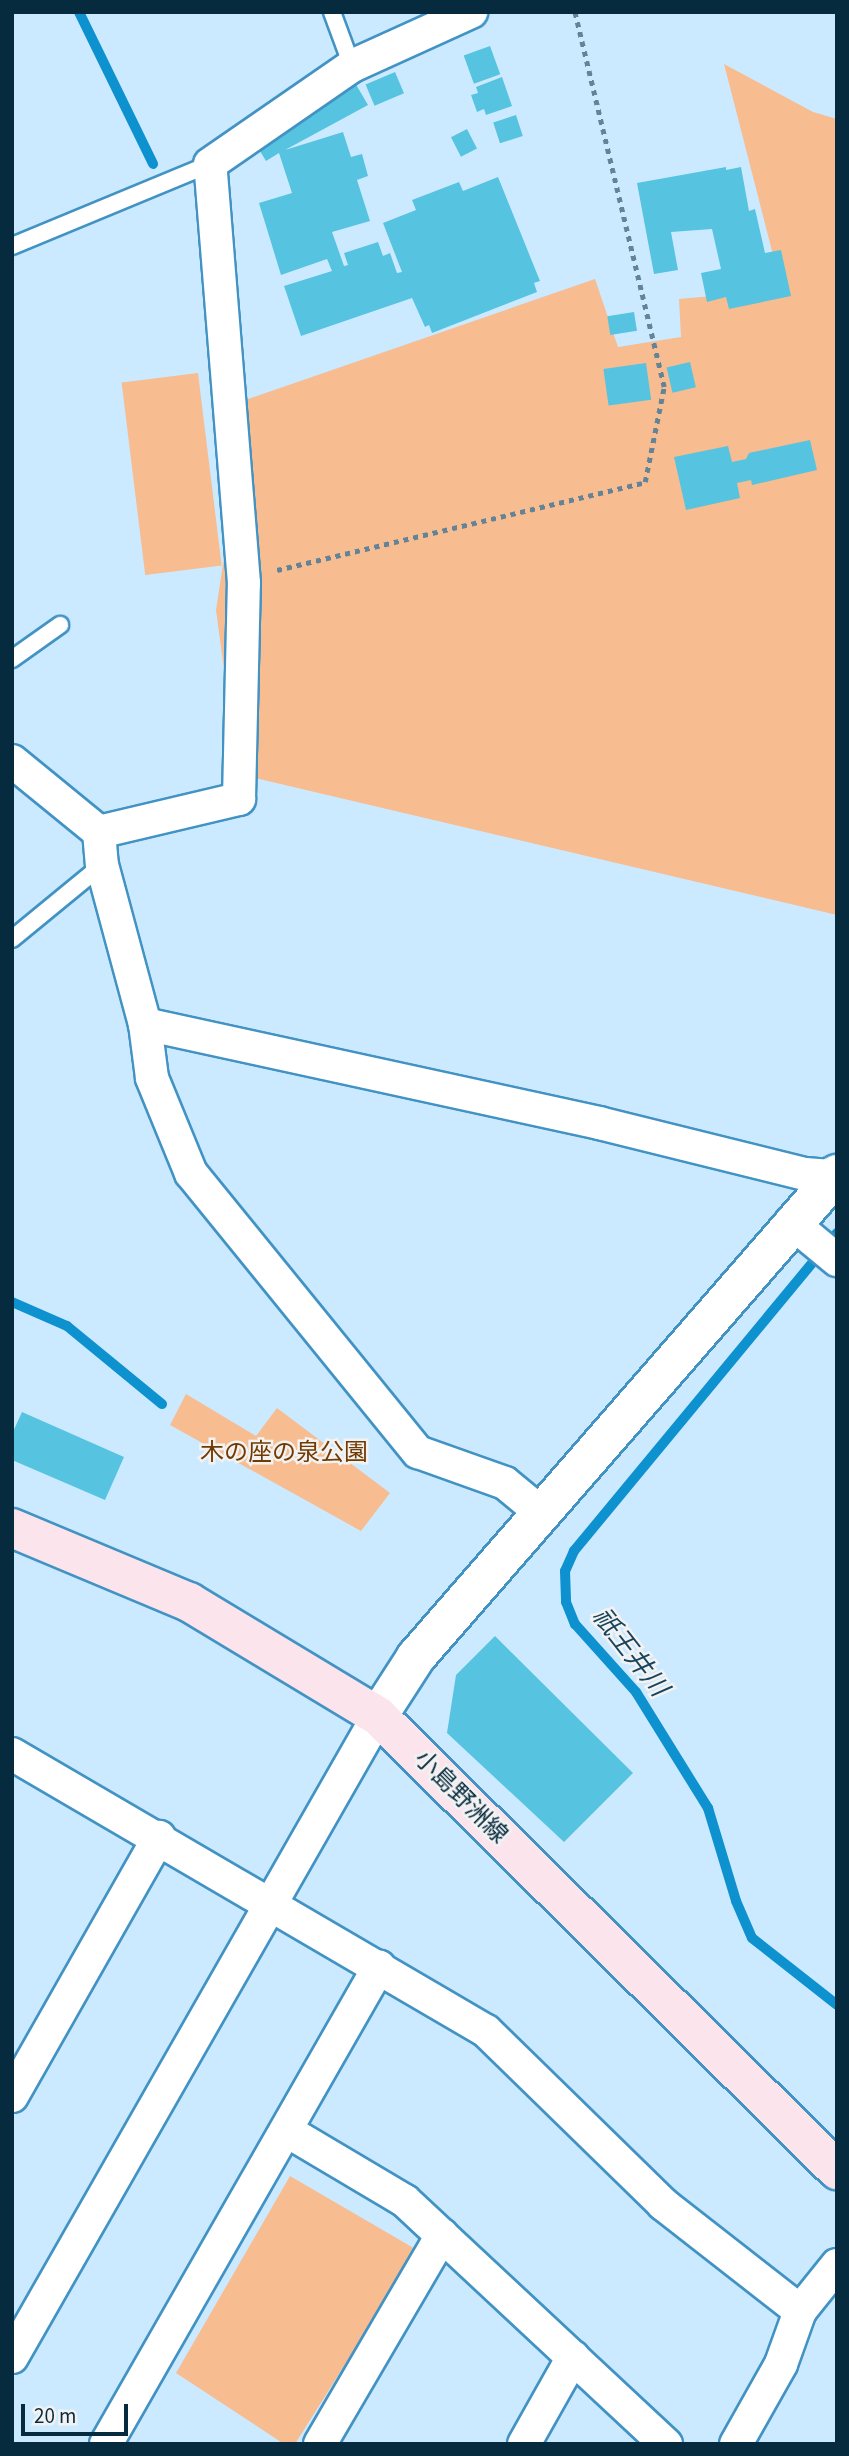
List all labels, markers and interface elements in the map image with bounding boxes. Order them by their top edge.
park label: 木の座の泉公園 [200,1439,368,1467]
water label: 祇王井川 [586,1601,674,1703]
street label: 小島野洲線 [408,1744,514,1850]
scale bar [24,2390,131,2434]
text: 20 m [34,2401,76,2431]

